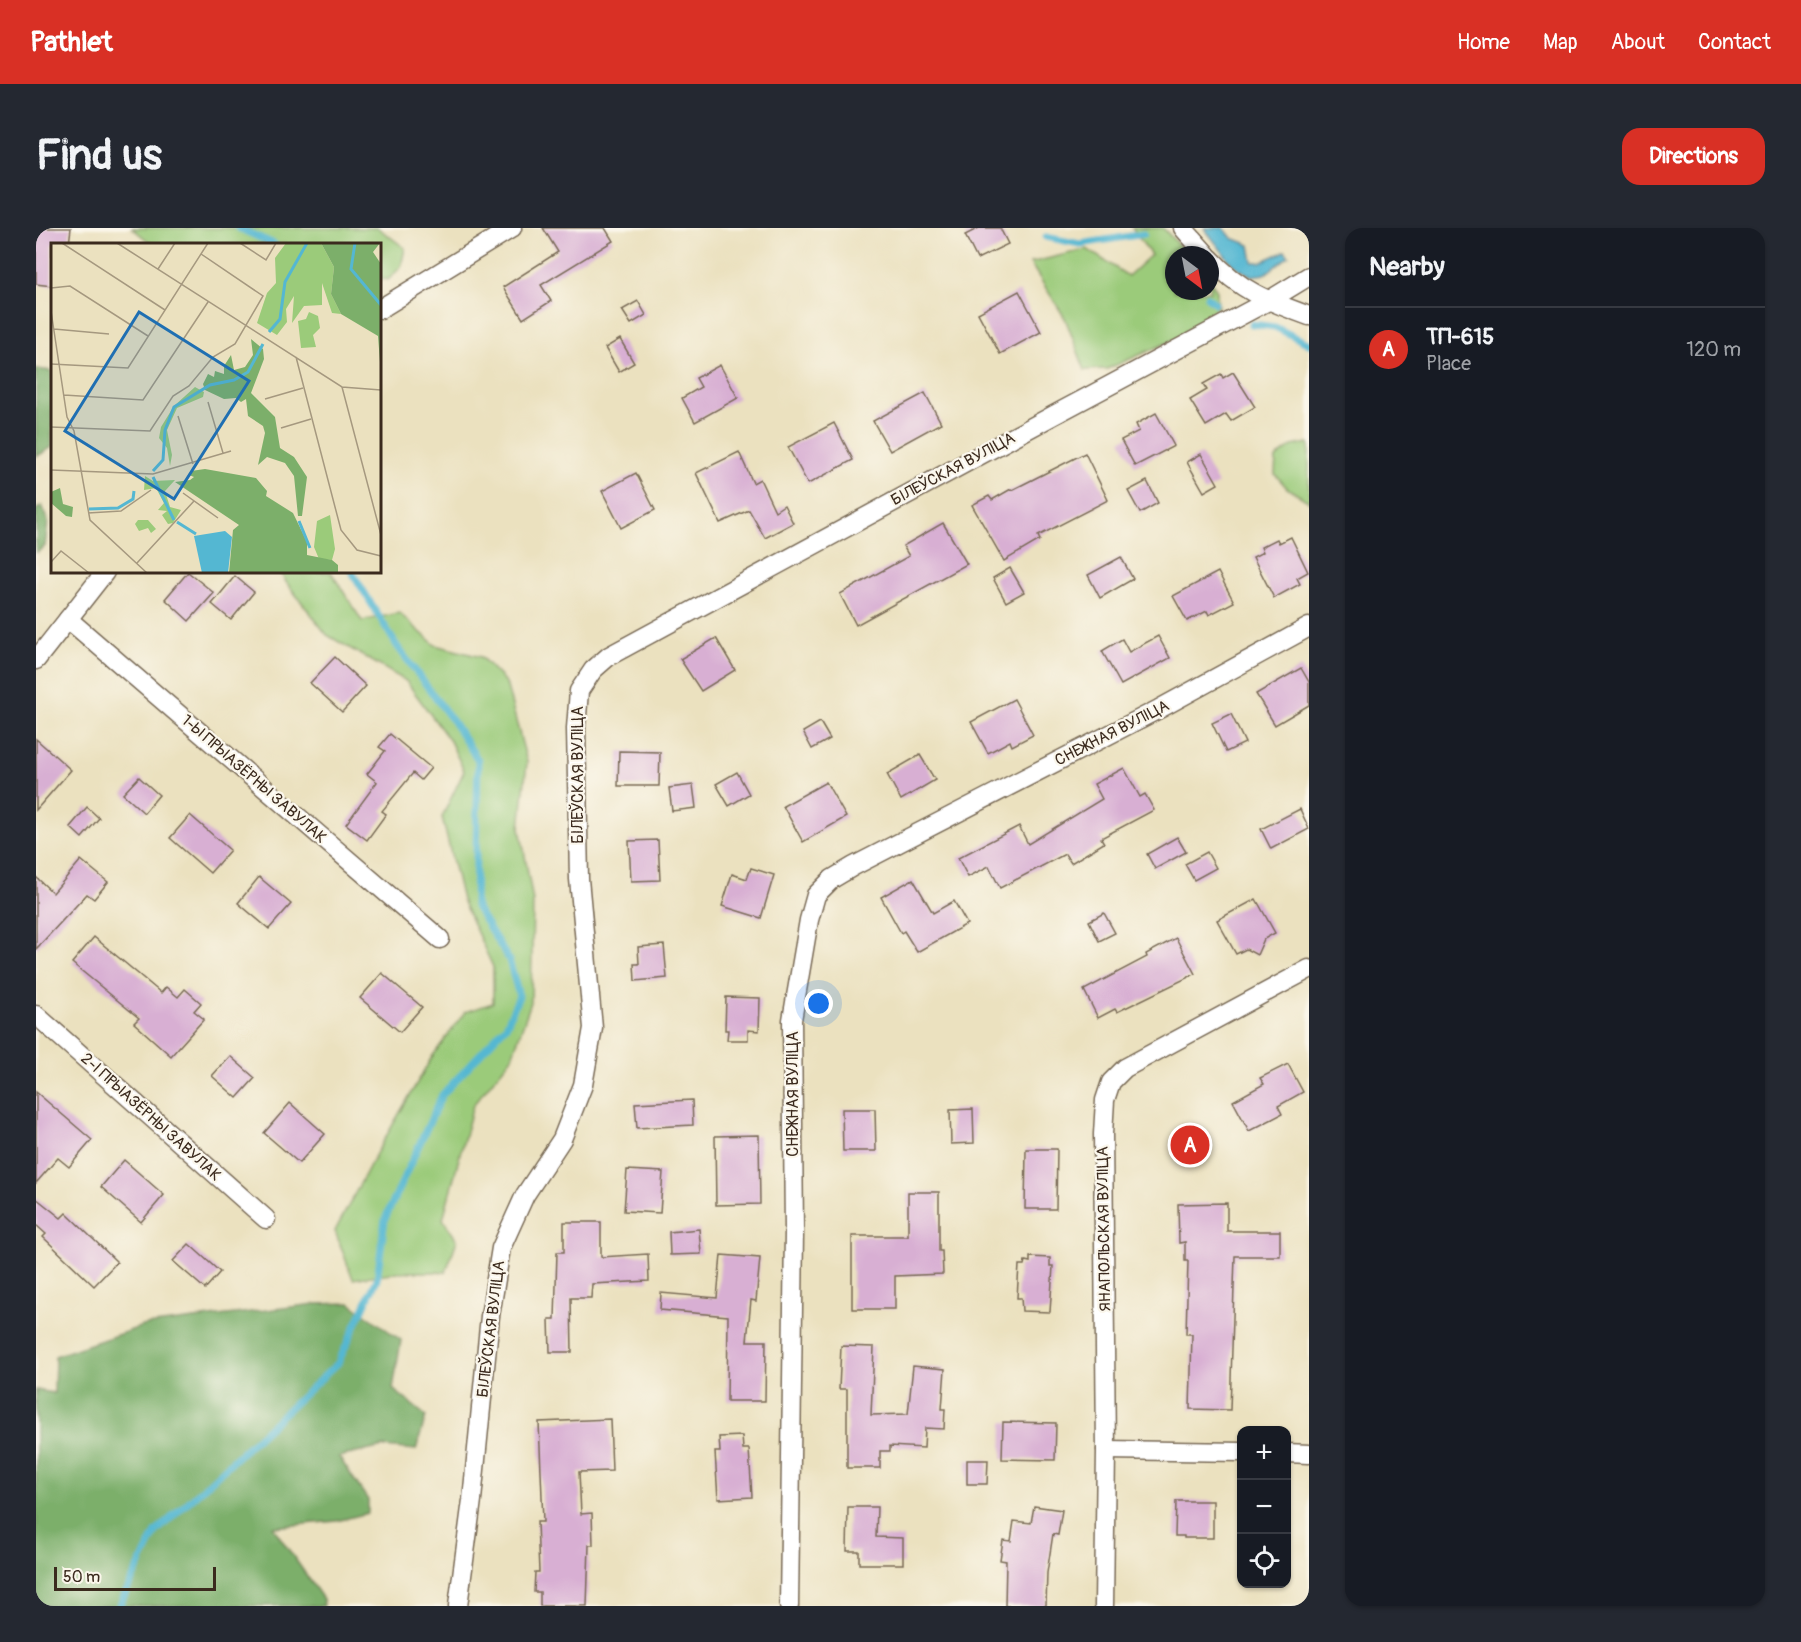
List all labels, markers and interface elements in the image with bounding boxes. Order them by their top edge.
text: Pathlet [30,25,113,60]
text: Home [1457,29,1510,56]
text: Map [1543,29,1578,56]
text: About [1611,29,1665,56]
text: Contact [1698,29,1771,56]
button: Directions [1622,128,1765,185]
text: Find us [36,130,162,182]
inset map [51,243,381,573]
north arrow [1165,246,1219,300]
text: Nearby [1369,251,1445,283]
text: ТП-615 [1426,323,1494,351]
text: A [1382,337,1395,362]
text: 120 m [1686,337,1741,362]
text: Place [1426,351,1471,376]
street label: БІЛЕЎСКАЯ ВУЛІЦА [888,428,1018,510]
street label: СНЕЖНАЯ ВУЛІЦА [1051,696,1173,770]
street label: БІЛЕЎСКАЯ ВУЛІЦА [568,706,588,844]
street label: 1-Ы ПРЫАЗЁРНЫ ЗАВУЛАК [177,710,331,848]
your location [804,989,833,1018]
street label: СНЕЖНАЯ ВУЛІЦА [783,1031,803,1157]
street label: 2-І ПРЫАЗЁРНЫ ЗАВУЛАК [77,1049,225,1185]
pin: A [1170,1122,1210,1168]
street label: ЯНАПОЛЬСКАЯ ВУЛІЦА [1093,1146,1115,1312]
street label: БІЛЕЎСКАЯ ВУЛІЦА [473,1259,509,1399]
map controls [1237,1426,1291,1588]
button: + [1237,1426,1291,1480]
button: − [1237,1480,1291,1534]
button: locate [1237,1534,1291,1588]
scale bar [54,1564,216,1592]
text: 50 m [63,1567,100,1587]

